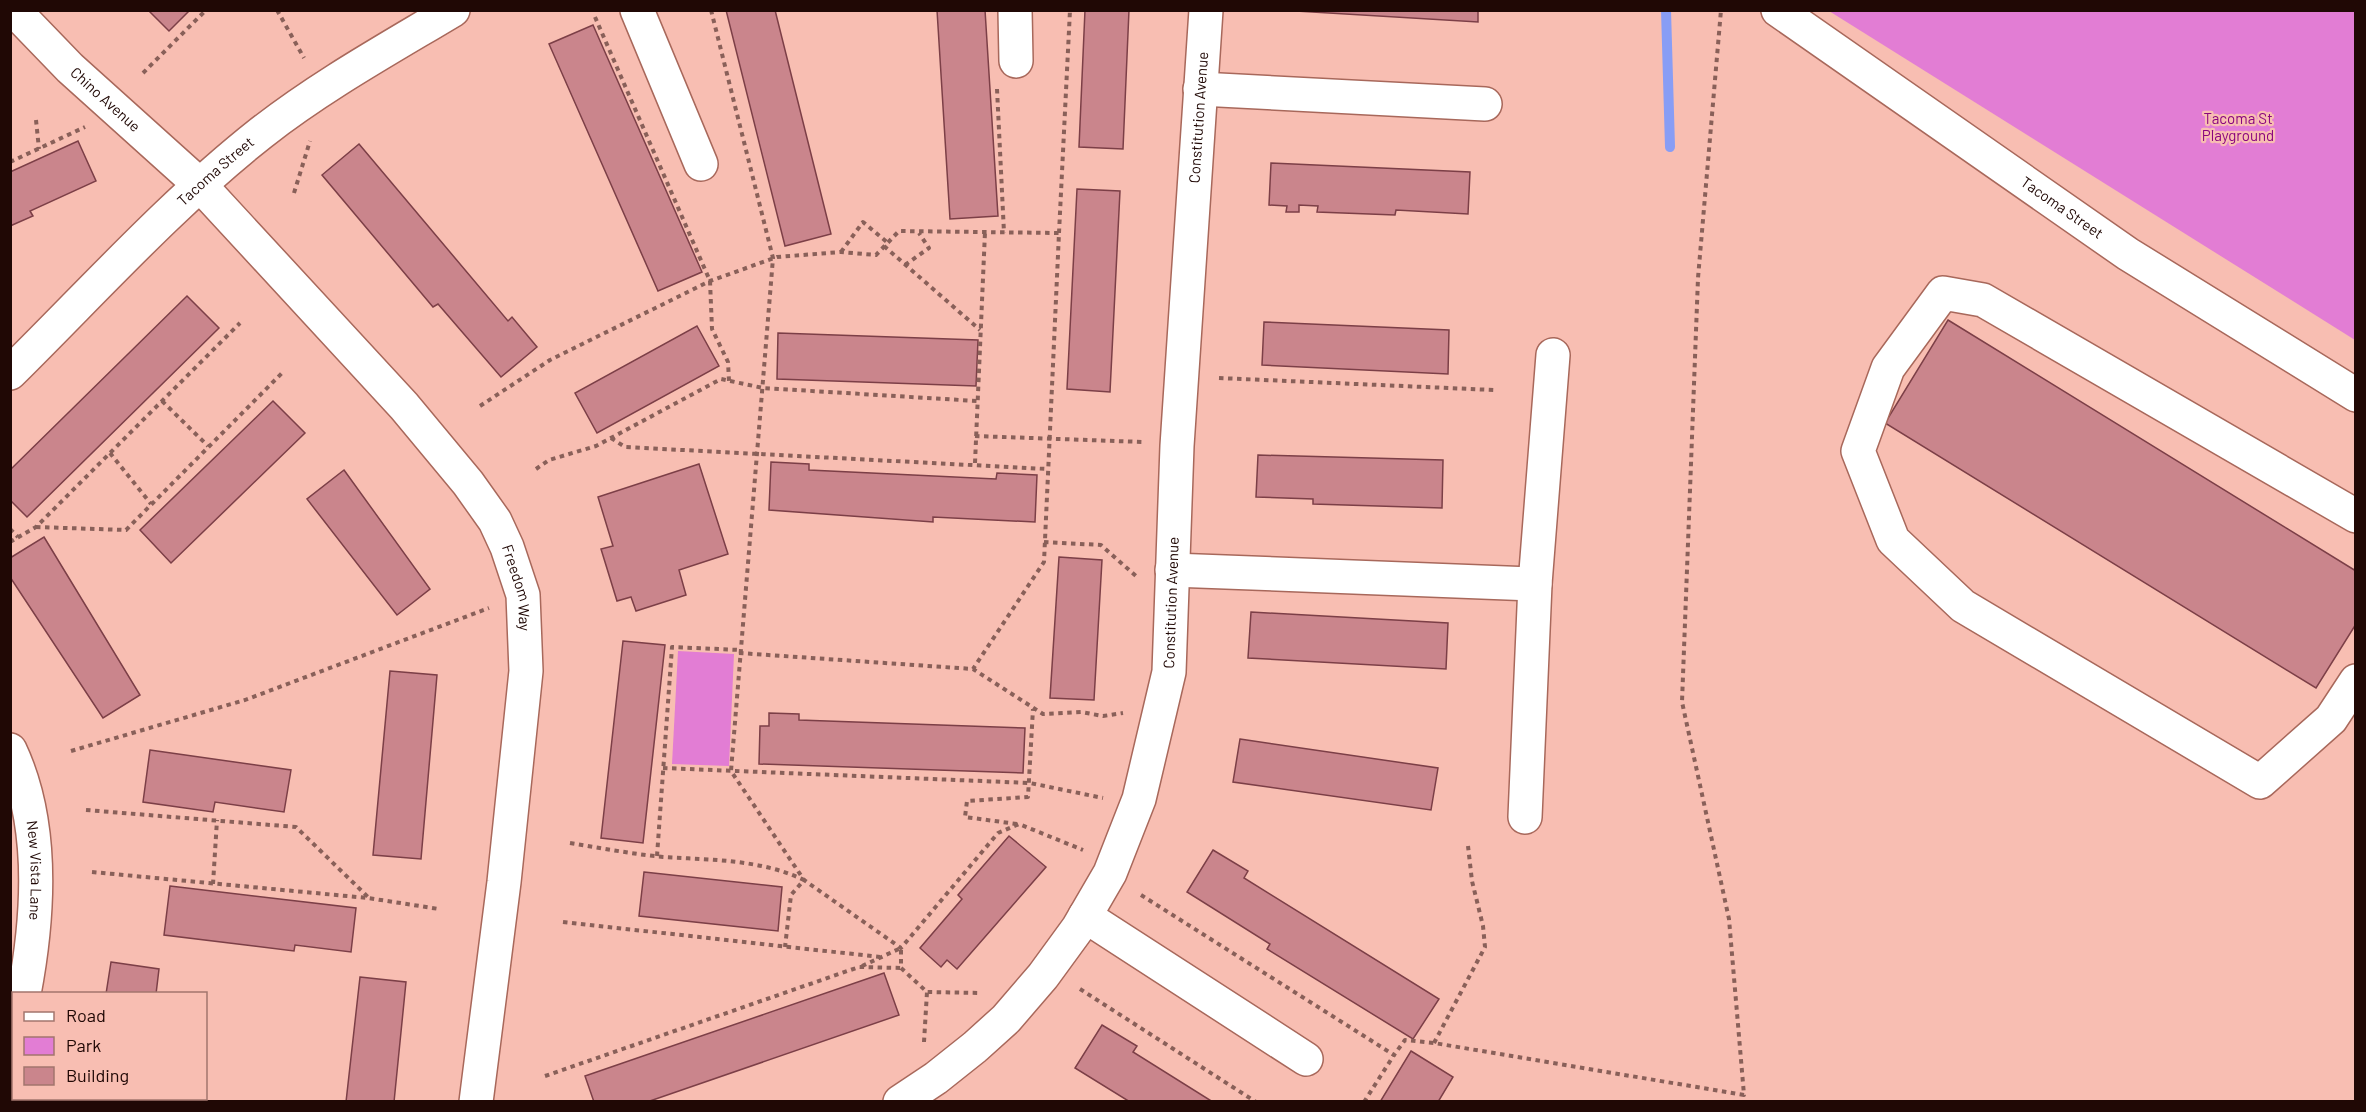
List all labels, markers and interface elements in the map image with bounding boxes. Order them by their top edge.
street label: Constitution Avenue [1185,51,1211,184]
street label: Chino Avenue [67,63,145,135]
park label: Tacoma St Playground [2202,109,2274,144]
street label: Tacoma Street [173,132,257,209]
street label: Tacoma Street [2018,172,2107,242]
street label: Constitution Avenue [1159,536,1182,669]
street label: Freedom Way [499,542,534,631]
street label: New Vista Lane [23,819,46,921]
legend [12,992,207,1100]
text: Road [66,1004,106,1026]
text: Park [66,1034,101,1056]
text: Building [66,1064,129,1086]

